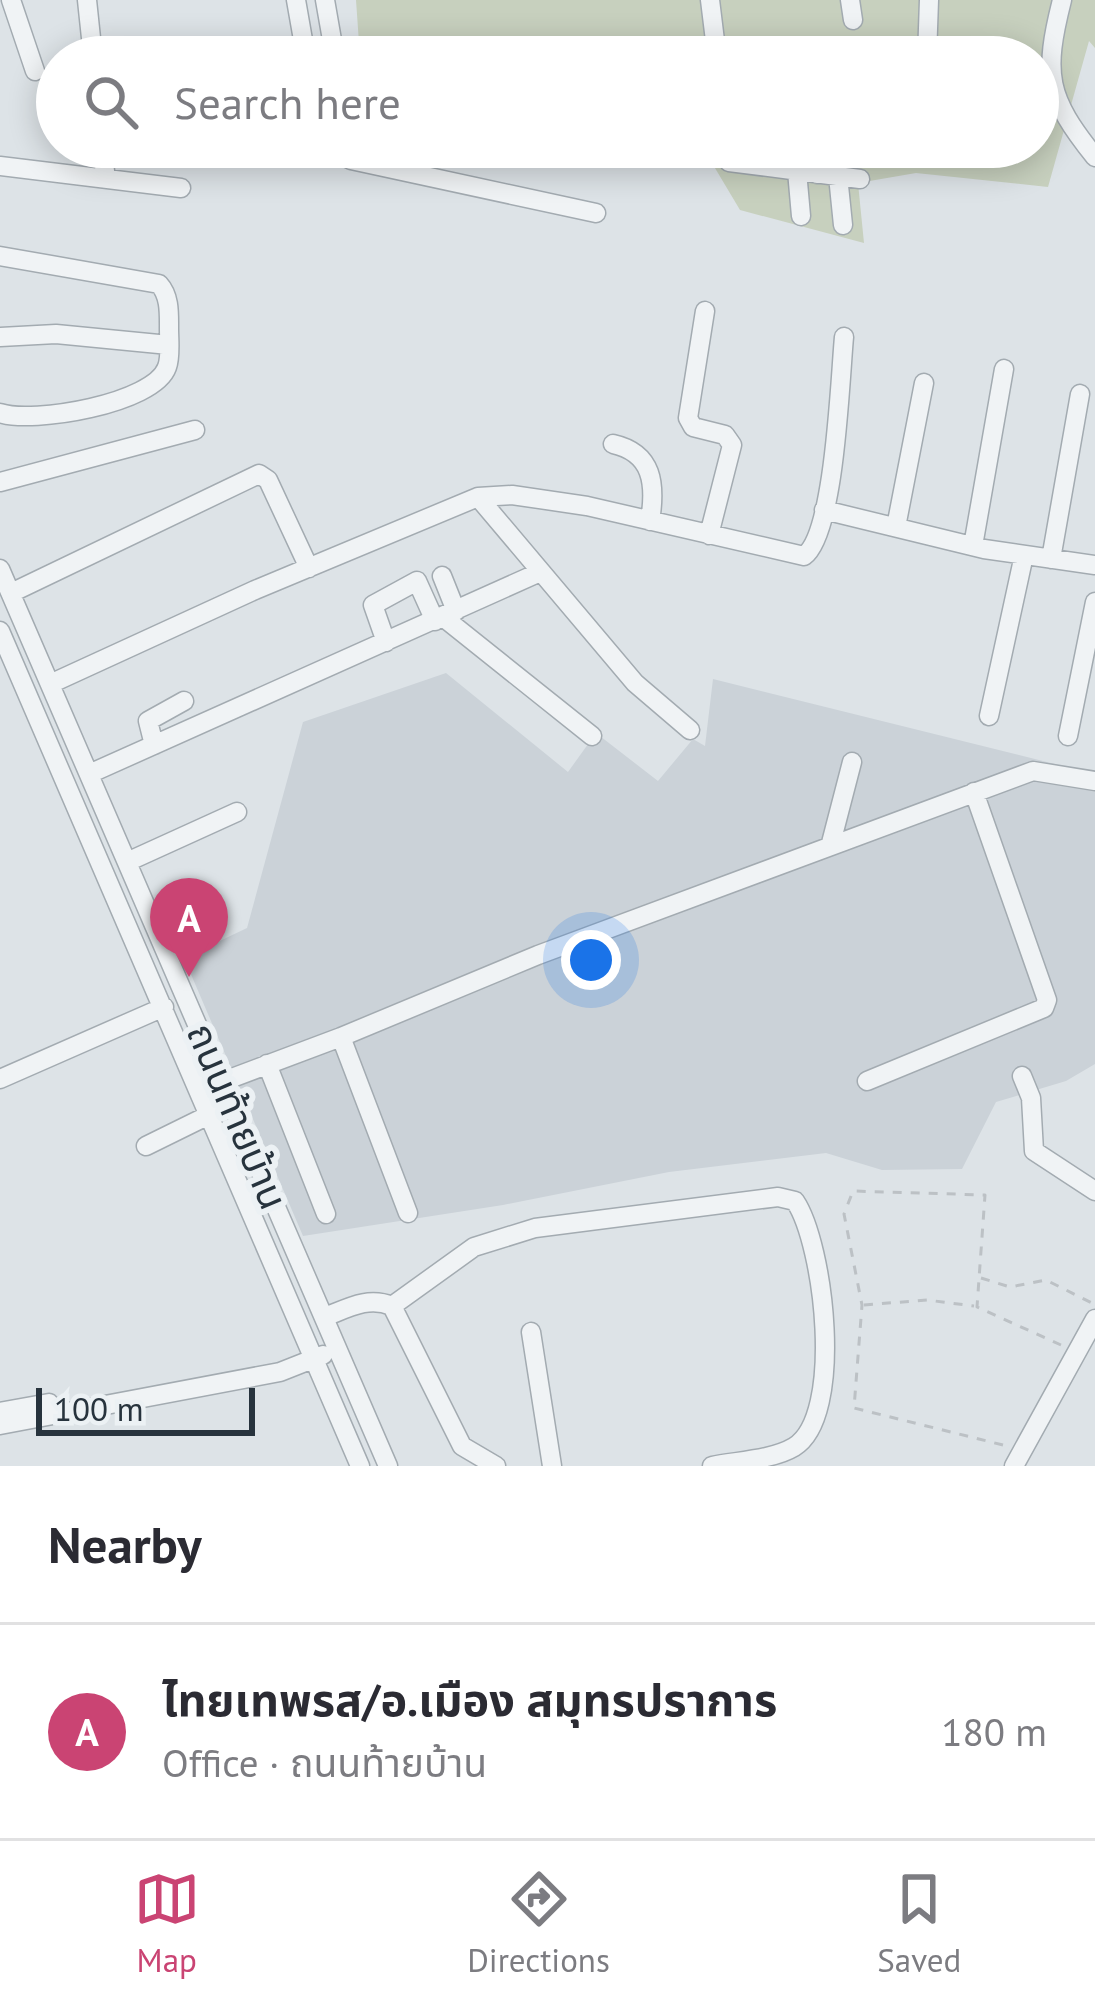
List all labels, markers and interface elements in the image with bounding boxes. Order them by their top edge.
search box [36,36,1059,168]
icon: search [78,69,144,135]
text: Search here [174,73,401,131]
pin: A [150,878,228,977]
your location [561,930,621,990]
street label: ถนนท้ายบ้าน [176,1015,300,1217]
scale bar [36,1382,255,1435]
text: 100 m [54,1387,144,1430]
text: Nearby [48,1511,202,1577]
text: ไทยเทพรส/อ.เมือง สมุทรปราการ [162,1670,777,1728]
text: A [75,1706,99,1757]
text: 180 m [941,1706,1047,1757]
text: Office · ถนนท้ายบ้าน [162,1737,487,1788]
tab: Map [134,1866,200,1981]
tab: Directions [467,1866,610,1981]
tab: Saved [877,1866,961,1981]

